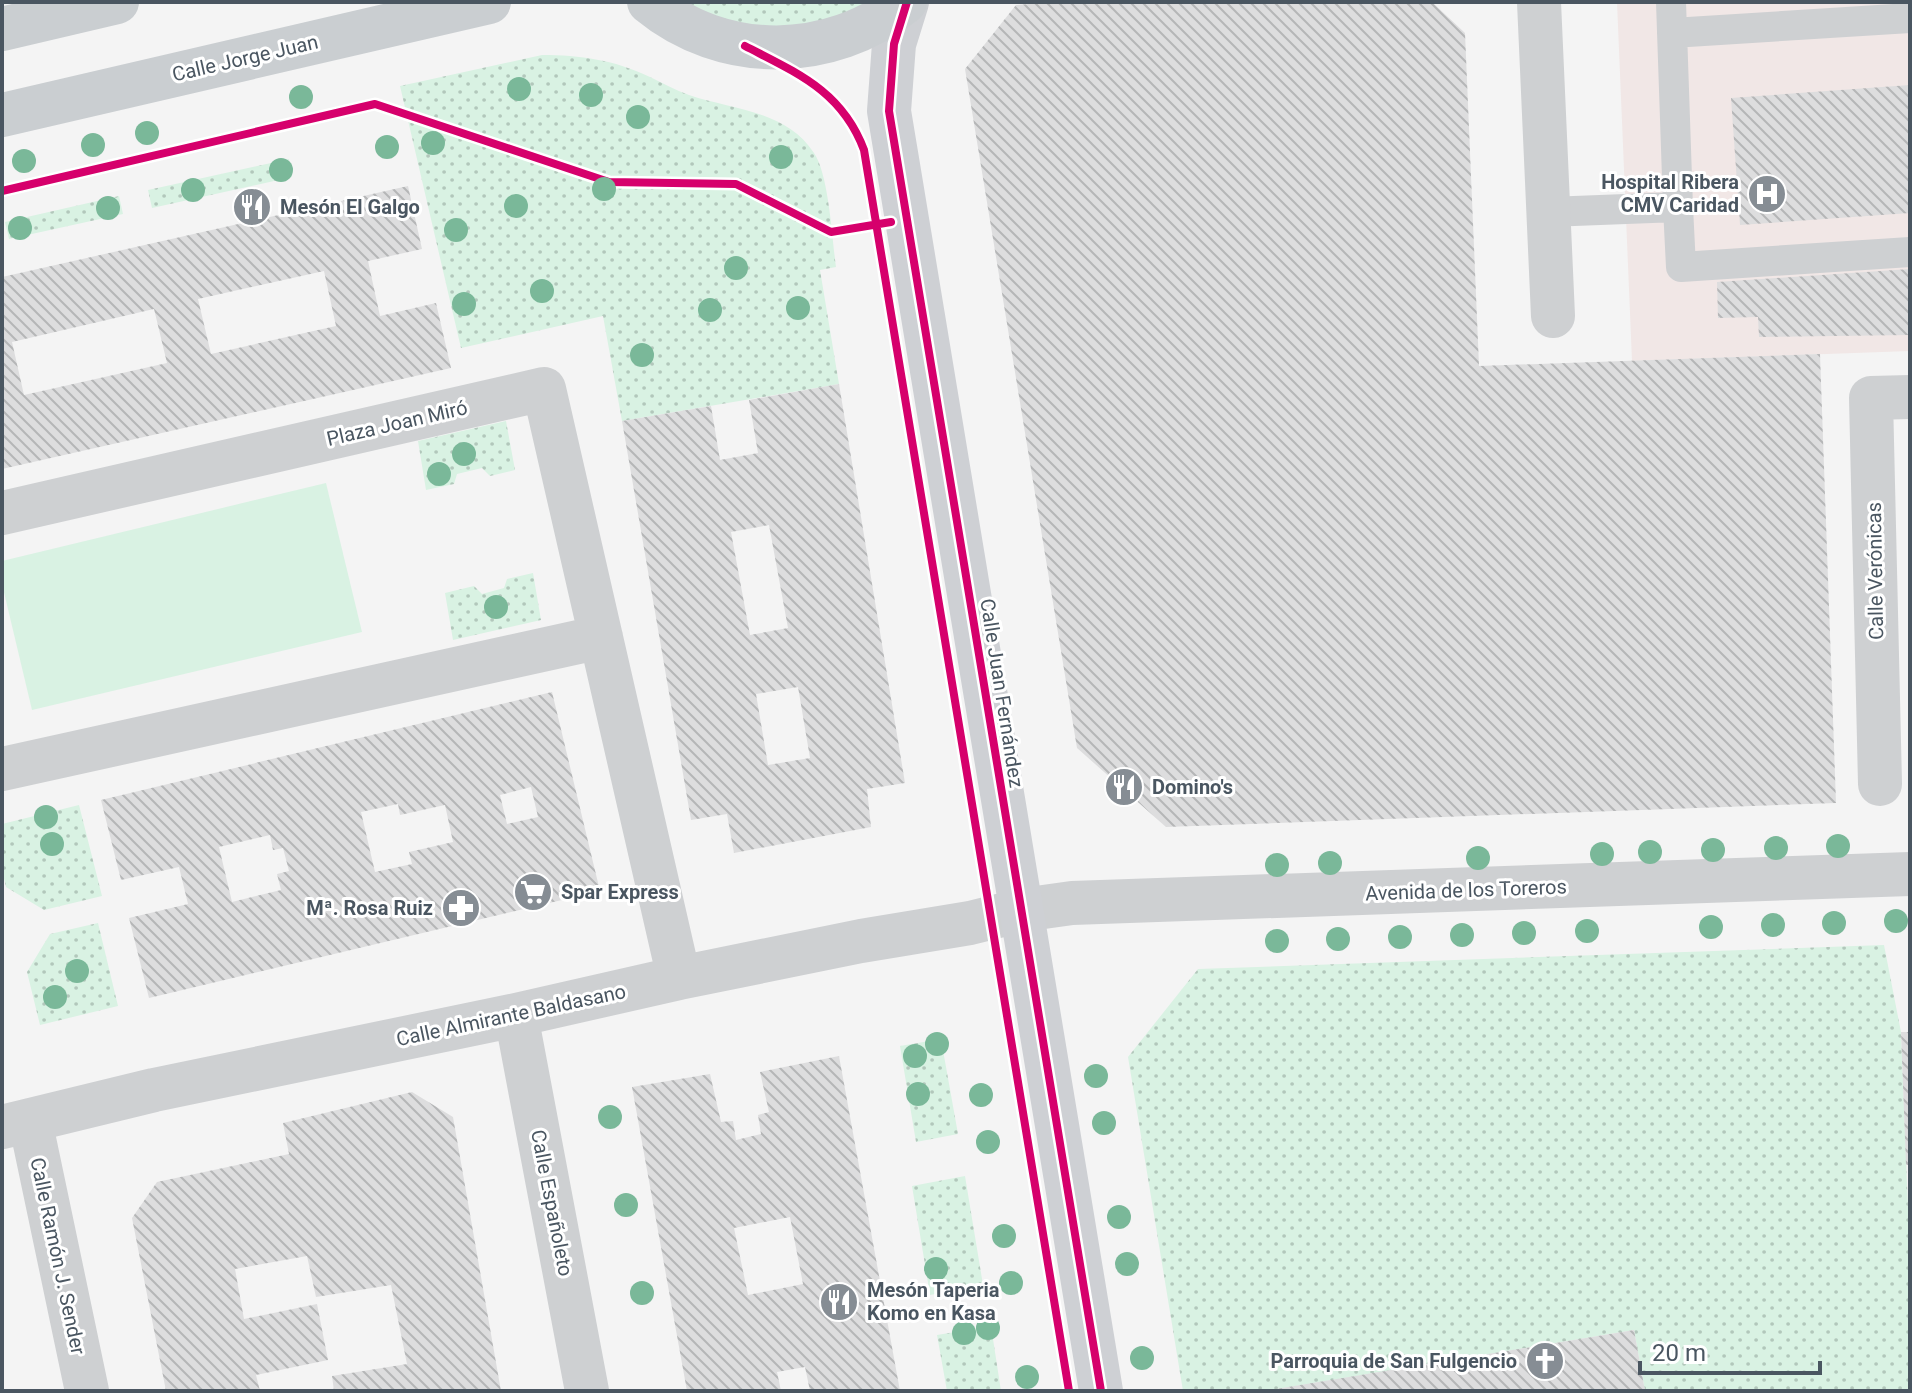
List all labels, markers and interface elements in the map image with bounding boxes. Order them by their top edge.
street label: Calle Jorge Juan [170,30,320,86]
place label: Hospital Ribera CMV Caridad [1601,170,1739,217]
hospital icon: Hospital Ribera CMV Caridad [1746,173,1788,215]
restaurant icon: Mesón El Galgo [231,186,273,228]
place label: Mesón El Galgo [280,195,420,219]
street label: Plaza Joan Miró [324,395,470,451]
street label: Calle Verónicas [1862,502,1888,640]
street label: Calle Juan Fernández [975,597,1029,789]
restaurant icon: Domino's [1103,766,1145,808]
place label: Domino's [1152,775,1233,799]
supermarket icon: Spar Express [512,871,554,913]
street label: Avenida de los Toreros [1365,874,1567,906]
place label: Spar Express [561,880,679,904]
pharmacy icon: Mª. Rosa Ruiz [440,887,482,929]
place label: Mª. Rosa Ruiz [306,896,433,920]
street label: Calle Almirante Baldasano [394,979,628,1051]
street label: Calle Españoleto [526,1128,578,1278]
street label: Calle Ramón J. Sender [25,1155,91,1357]
place label: Mesón Taperia Komo en Kasa [867,1278,1000,1325]
restaurant icon: Mesón Taperia Komo en Kasa [818,1281,860,1323]
scale bar [1640,1325,1820,1375]
text: 20 m [1652,1339,1706,1367]
church icon: Parroquia de San Fulgencio [1524,1340,1566,1382]
place label: Parroquia de San Fulgencio [1271,1349,1517,1373]

